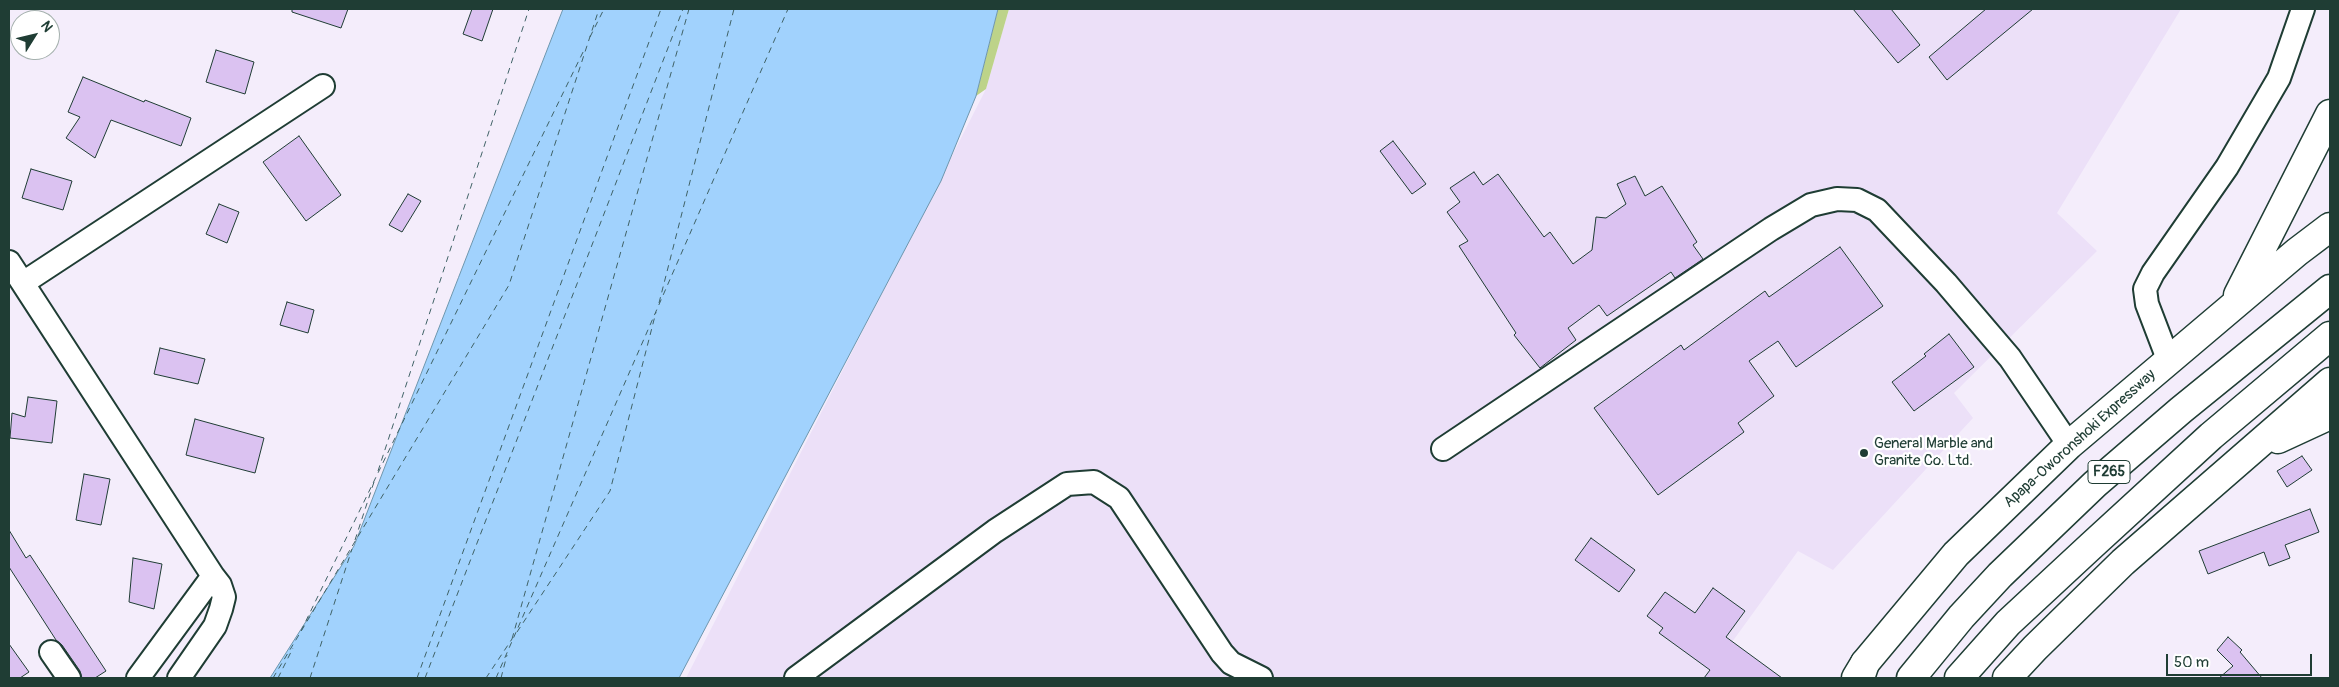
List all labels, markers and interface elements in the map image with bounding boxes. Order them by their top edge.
north arrow [10,10,60,60]
text: N [37,18,56,35]
street label: Apapa-Oworonshoki Expressway [2000,366,2160,512]
place label: General Marble and Granite Co. Ltd. [1874,435,1993,470]
marker: General Marble and Granite Co. Ltd. [1858,447,1870,459]
road number: F265 [2088,461,2130,484]
scale bar [2169,644,2315,676]
text: 50 m [2174,653,2209,672]

